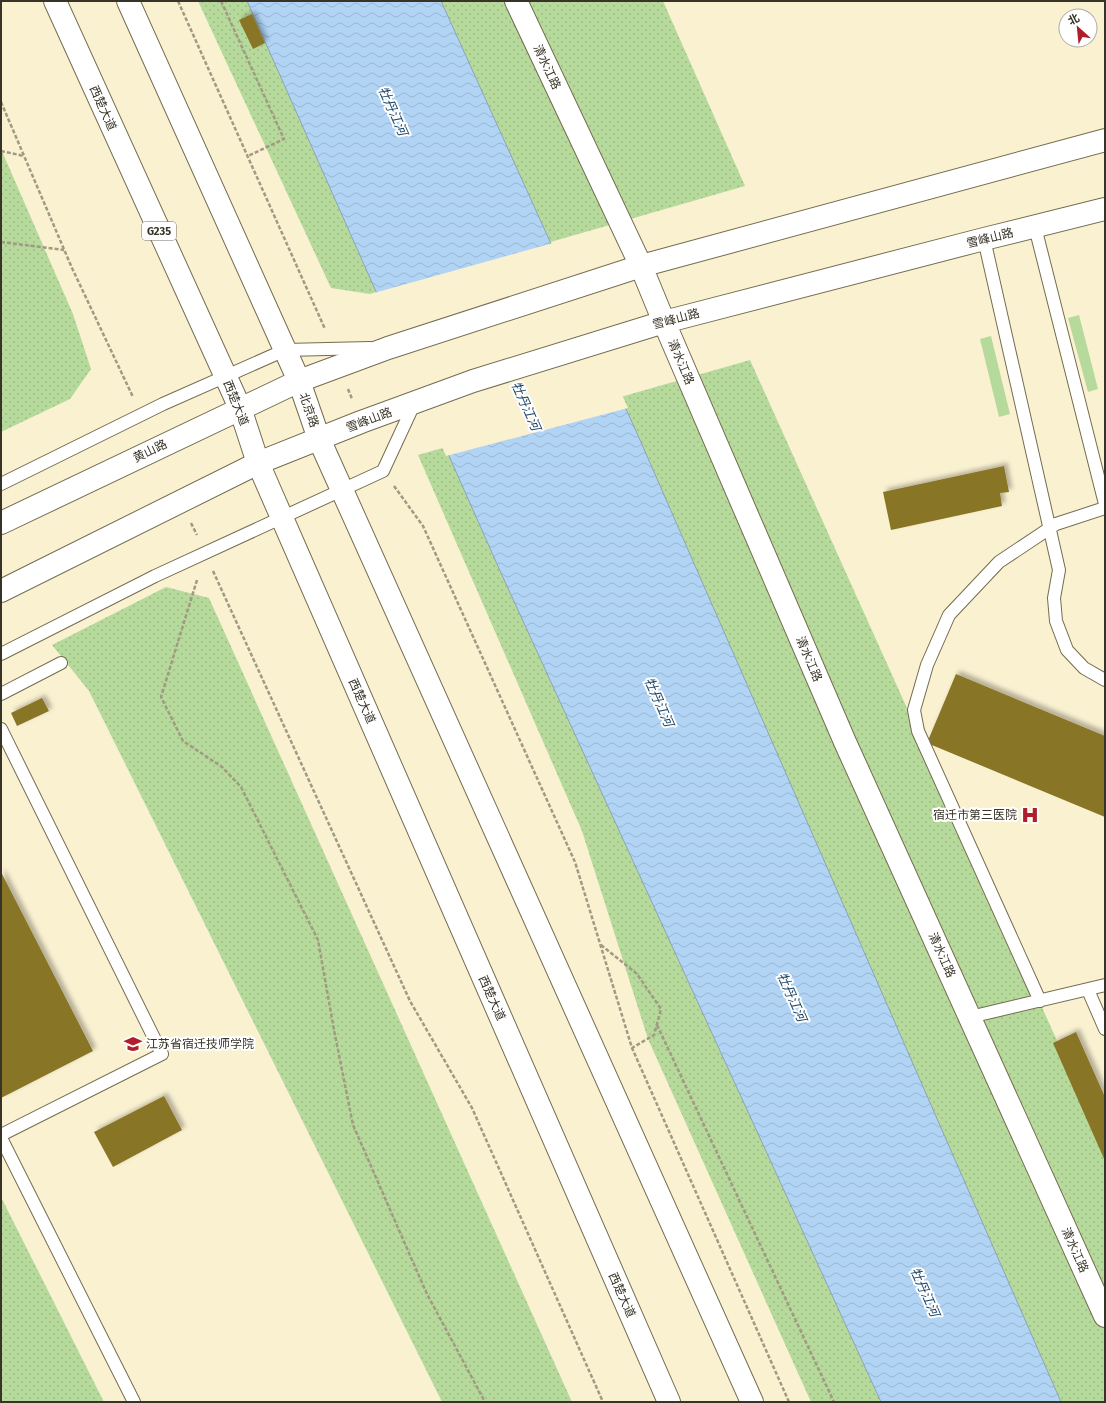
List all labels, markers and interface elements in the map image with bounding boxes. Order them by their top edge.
north arrow [1058,8,1098,48]
text: 北 [1066,11,1082,28]
street label: 清水江路 [531,42,563,92]
street label: 西楚大道 [87,83,119,133]
water label: 牡丹江河 [376,84,412,141]
road number: G235 [142,222,176,240]
street label: 雪峰山路 [965,225,1015,251]
street label: 雪峰山路 [651,306,701,332]
street label: 清水江路 [665,337,697,387]
street label: 西楚大道 [221,378,251,428]
water label: 牡丹江河 [509,379,545,436]
street label: 北京路 [297,391,321,429]
street label: 雪峰山路 [344,405,394,435]
street label: 黄山路 [131,437,169,465]
street label: 清水江路 [793,634,825,684]
water label: 牡丹江河 [642,675,678,732]
street label: 西楚大道 [346,676,378,726]
hospital icon: 宿迁市第三医院 [1020,805,1040,825]
place label: 宿迁市第三医院 [933,808,1017,822]
street label: 清水江路 [926,930,958,980]
water label: 牡丹江河 [775,970,811,1027]
street label: 西楚大道 [476,973,508,1023]
school or university icon: 江苏省宿迁技师学院 [123,1034,143,1054]
place label: 江苏省宿迁技师学院 [146,1037,254,1051]
street label: 清水江路 [1059,1225,1091,1275]
water label: 牡丹江河 [908,1265,944,1322]
street label: 西楚大道 [606,1270,638,1320]

